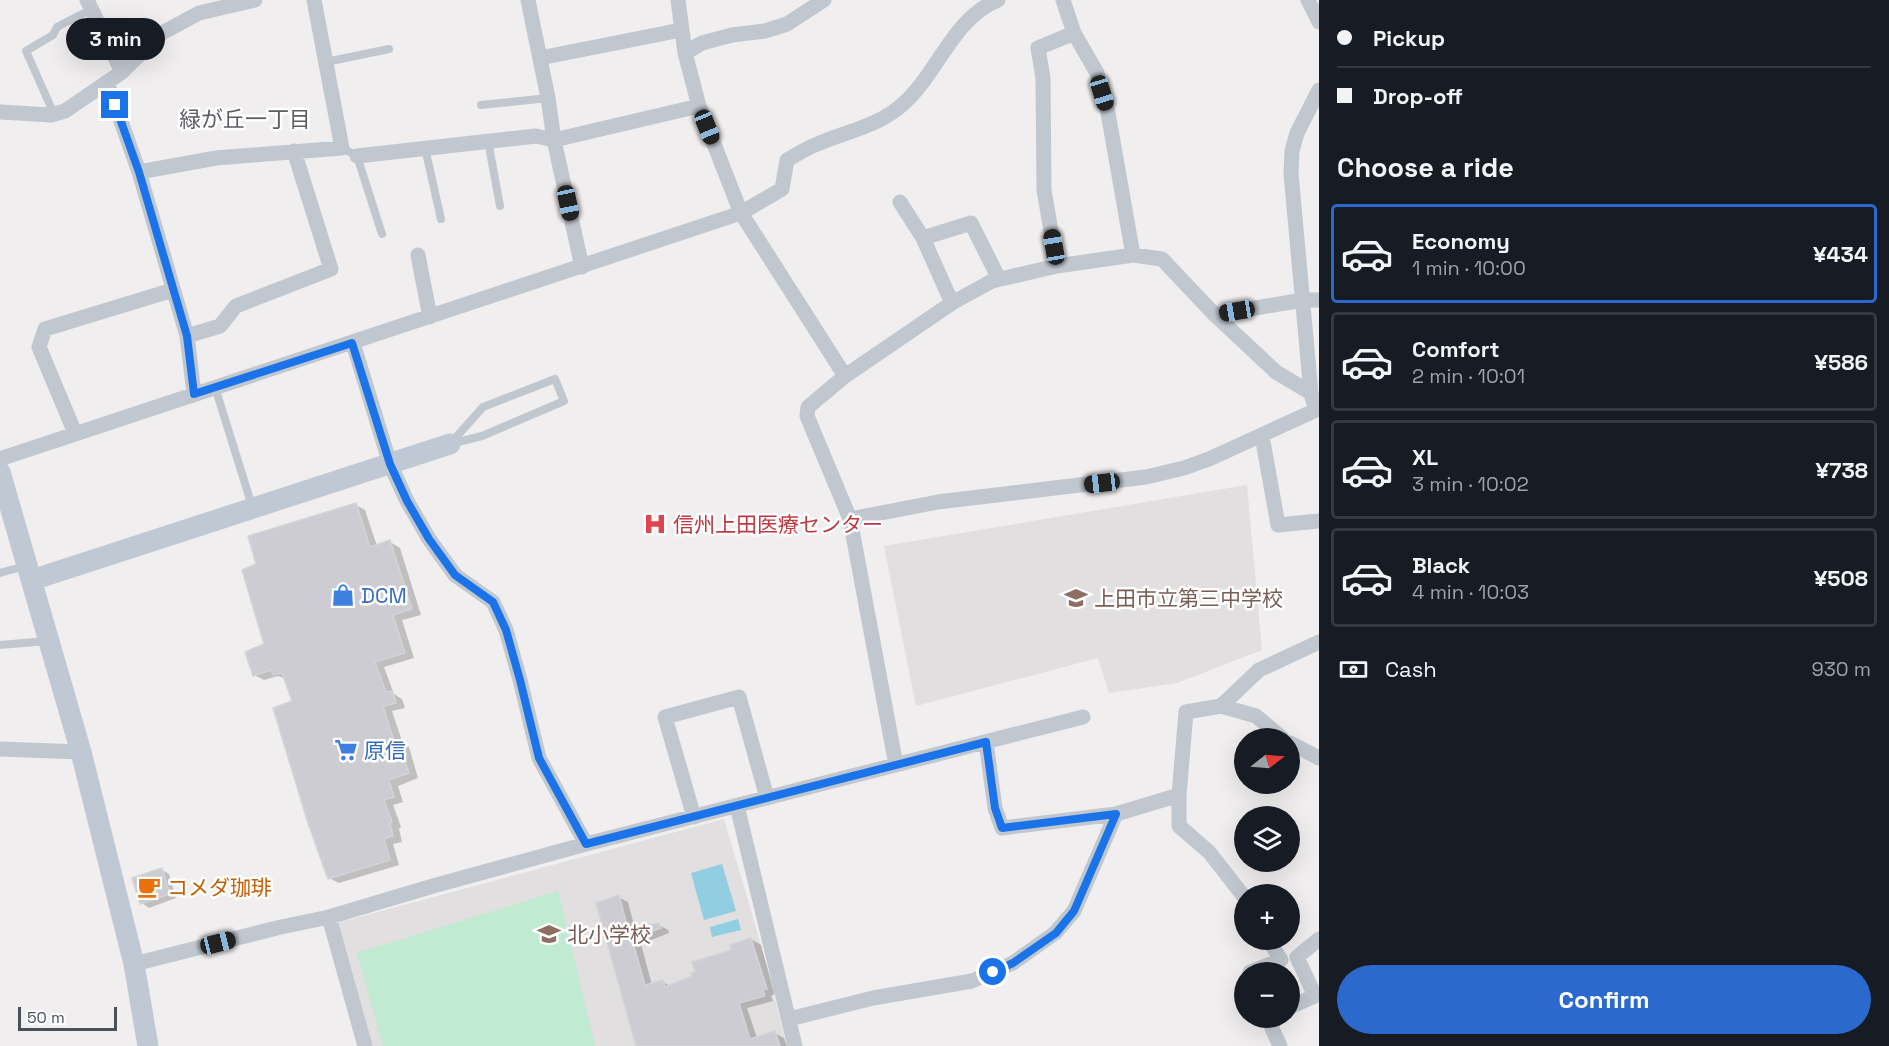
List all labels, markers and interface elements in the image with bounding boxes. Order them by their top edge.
callout: 3 min [66,18,164,60]
text: Pickup [1373,24,1445,52]
text: 3 min [90,26,141,52]
car [1088,73,1116,113]
text: Drop-off [1373,82,1463,110]
route end [101,91,128,118]
district label: 緑が丘一丁目 [179,105,311,133]
car [692,107,722,147]
text: Choose a ride [1337,150,1514,185]
car [555,184,581,222]
icon: car [1340,227,1394,281]
text: Economy [1412,227,1510,255]
car [1042,228,1066,266]
text: ¥434 [1813,240,1868,268]
text: 1 min · 10:00 [1412,255,1526,281]
car [1218,299,1256,323]
icon: car [1340,335,1394,389]
text: Comfort [1412,335,1500,363]
text: ¥586 [1814,348,1868,376]
text: 2 min · 10:01 [1412,363,1525,389]
icon: car [1340,443,1394,497]
text: XL [1412,443,1438,471]
text: ¥738 [1816,456,1868,484]
text: 3 min · 10:02 [1412,471,1529,497]
car [1083,472,1121,494]
hospital icon: 信州上田医療センター [642,511,668,537]
place label: 信州上田医療センター [673,511,883,538]
icon: car [1340,551,1394,605]
text: Black [1412,551,1470,579]
text: ¥508 [1814,564,1868,592]
text: 4 min · 10:03 [1412,579,1529,605]
shop icon: DCM [330,582,356,608]
place label: DCM [361,582,407,609]
school or university icon: 上田市立第三中学校 [1063,585,1089,611]
place label: 上田市立第三中学校 [1094,585,1283,612]
icon: cash [1337,653,1370,686]
text: Cash [1385,655,1437,683]
text: 930 m [1812,656,1871,682]
north arrow [1234,728,1300,794]
map controls [1234,728,1300,1028]
supermarket icon: 原信 [333,737,359,763]
place label: 原信 [364,737,406,764]
button: layers [1234,806,1300,872]
cafe icon: コメダ珈琲 [136,874,162,900]
place label: コメダ珈琲 [167,874,272,901]
button: + [1234,884,1300,950]
school or university icon: 北小学校 [536,921,562,947]
place label: 北小学校 [567,921,651,948]
car [198,930,238,956]
route start [979,958,1006,985]
button: − [1234,962,1300,1028]
button: Confirm [1337,965,1871,1034]
scale bar [18,1004,117,1032]
text: 50 m [27,1007,65,1028]

